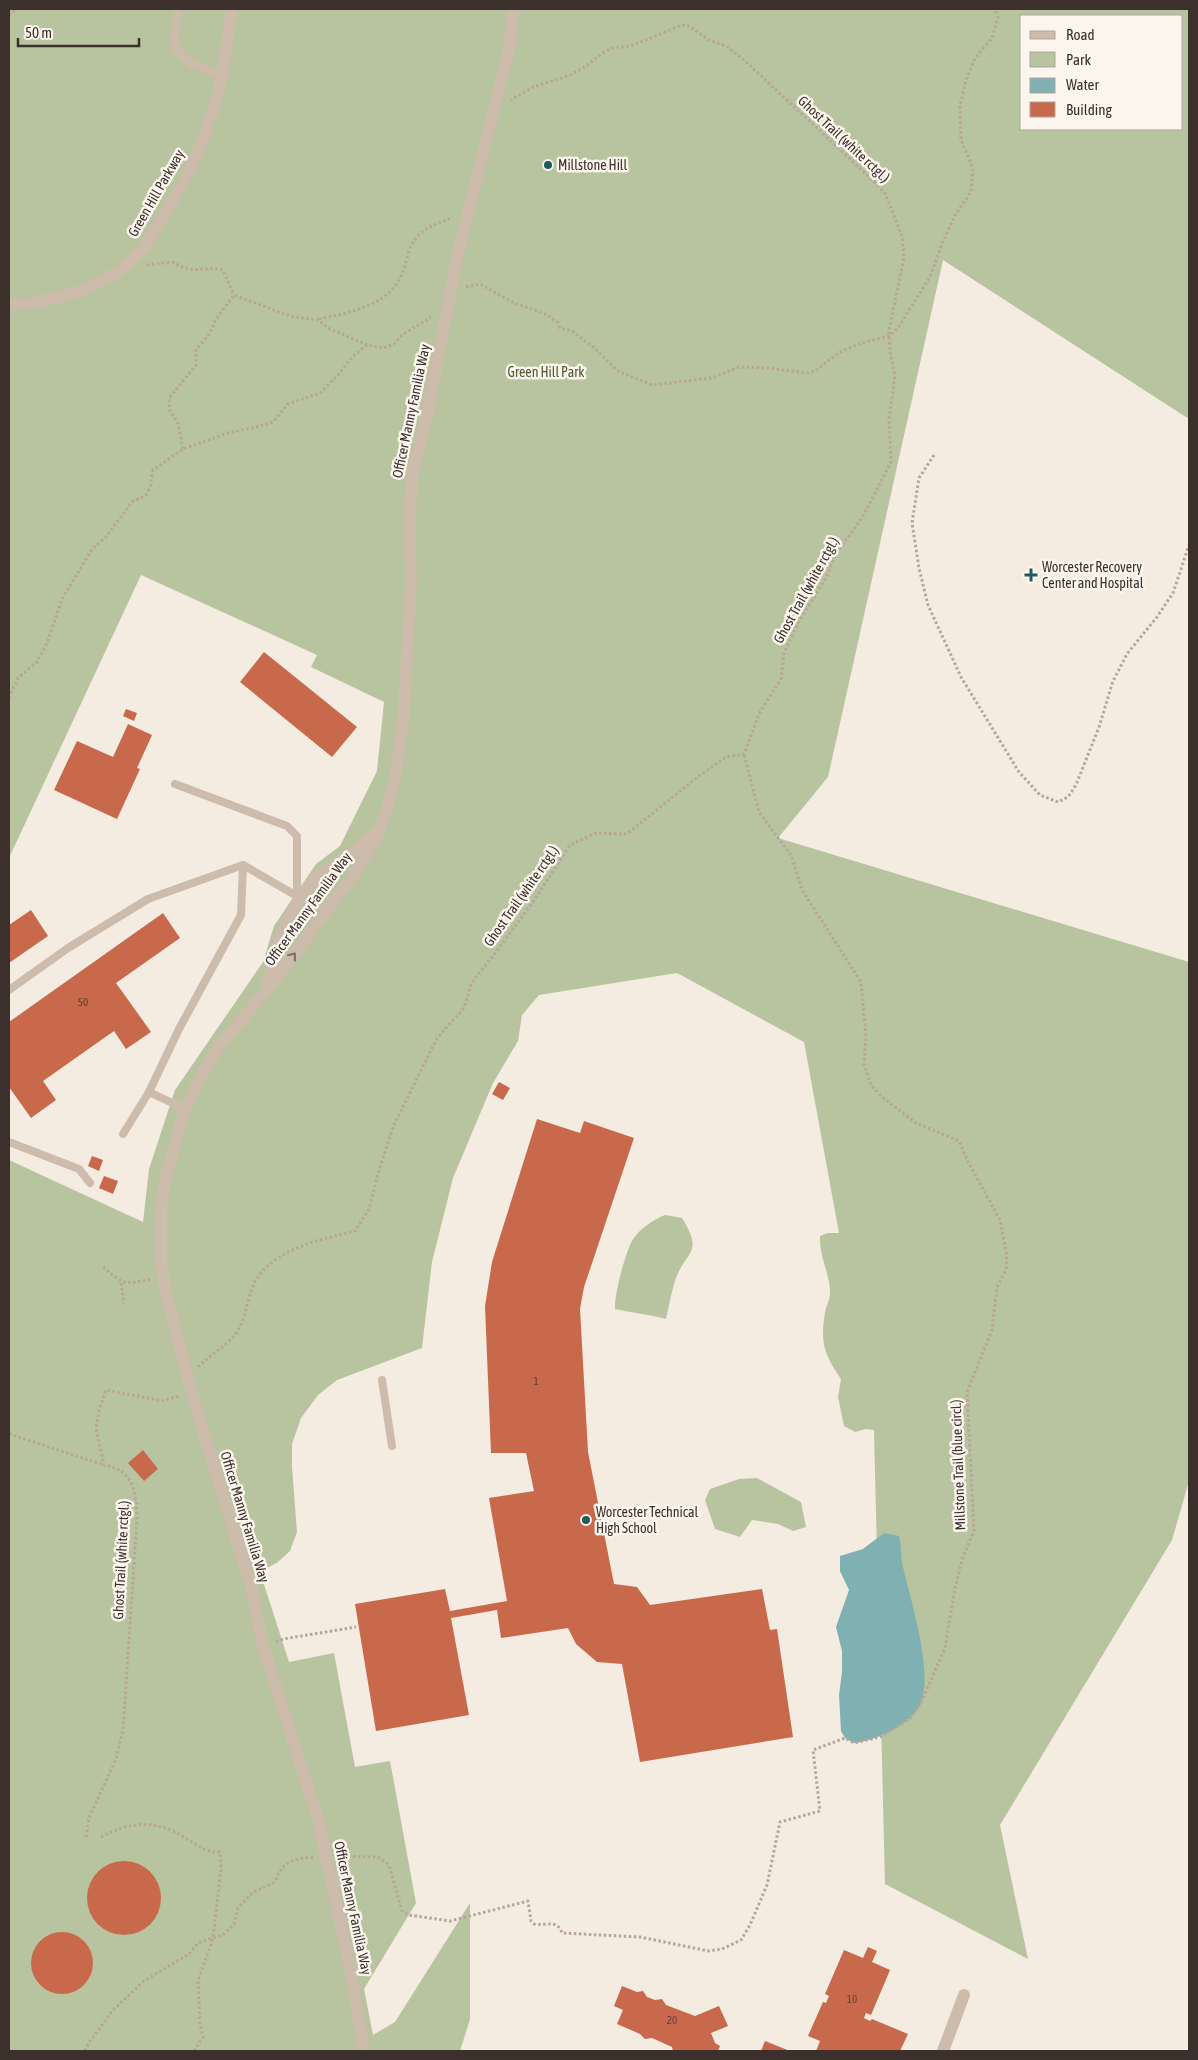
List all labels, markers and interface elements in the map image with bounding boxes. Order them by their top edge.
scale bar [18,15,139,47]
legend [1020,15,1183,130]
text: 50 m [25,24,52,41]
text: Road [1066,26,1095,43]
text: Park [1066,51,1091,68]
text: Water [1066,76,1099,93]
street label: Ghost Trail (white rctgl.) [795,93,893,185]
text: Building [1066,101,1112,118]
street label: Green Hill Parkway [125,147,187,239]
place label: Millstone Hill [558,157,628,173]
marker: Millstone Hill [542,159,554,171]
street label: Officer Manny Familia Way [389,342,433,479]
park label: Green Hill Park [508,364,584,380]
street label: Ghost Trail (white rctgl.) [770,534,842,646]
place label: Worcester Recovery Center and Hospital [1042,559,1144,591]
marker: Worcester Recovery Center and Hospital [1024,568,1038,582]
street label: Ghost Trail (white rctgl.) [480,843,562,949]
street label: Officer Manny Familia Way [261,849,355,969]
one-way arrow [288,953,296,962]
house number: 50 [78,996,88,1008]
house number: 1 [533,1375,539,1387]
street label: Millstone Trail (blue circl.) [948,1399,968,1531]
street label: Officer Manny Familia Way [217,1450,273,1585]
street label: Ghost Trail (white rctgl.) [110,1500,132,1620]
place label: Worcester Technical High School [596,1504,698,1536]
marker: Worcester Technical High School [580,1514,592,1526]
street label: Officer Manny Familia Way [331,1840,375,1977]
house number: 10 [847,1993,857,2005]
house number: 20 [667,2014,677,2026]

